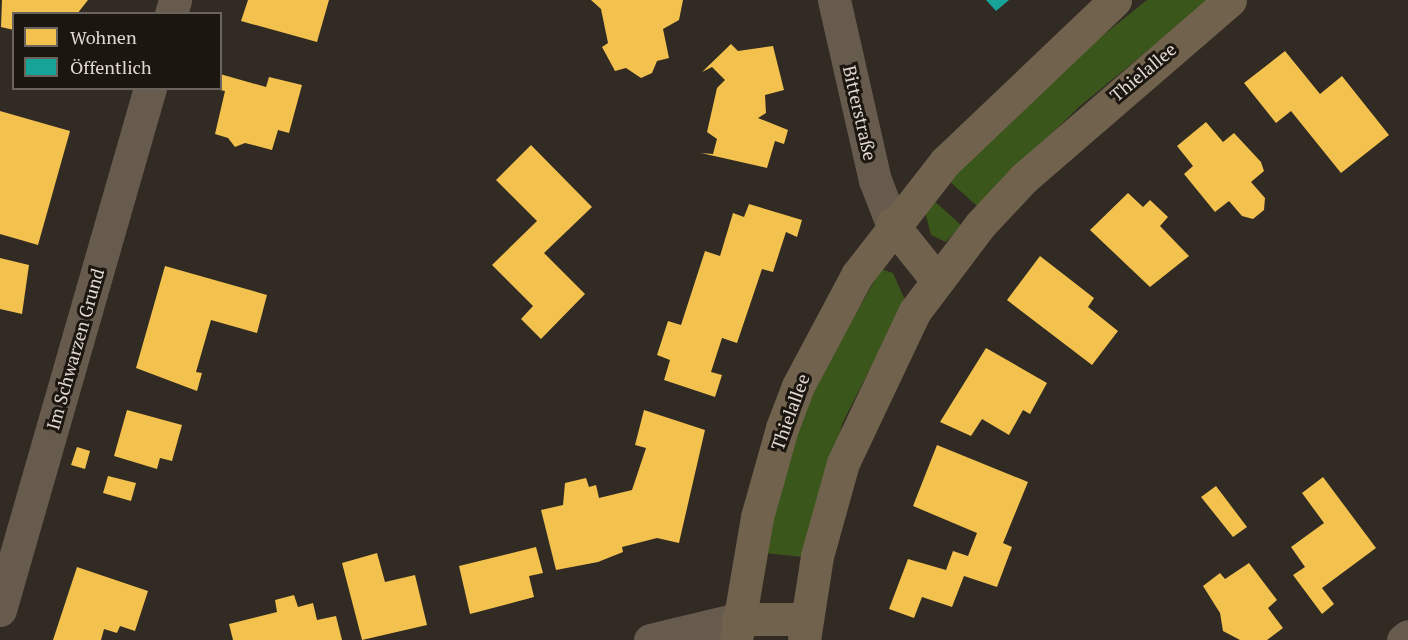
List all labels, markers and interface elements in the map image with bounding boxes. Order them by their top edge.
legend [12,12,222,90]
text: Wohnen [70,25,137,49]
street label: Thielallee [1106,38,1180,106]
text: Öffentlich [70,55,152,79]
street label: Bitterstraße [839,63,881,163]
street label: Im Schwarzen Grund [42,266,108,432]
street label: Thielallee [766,371,814,453]

